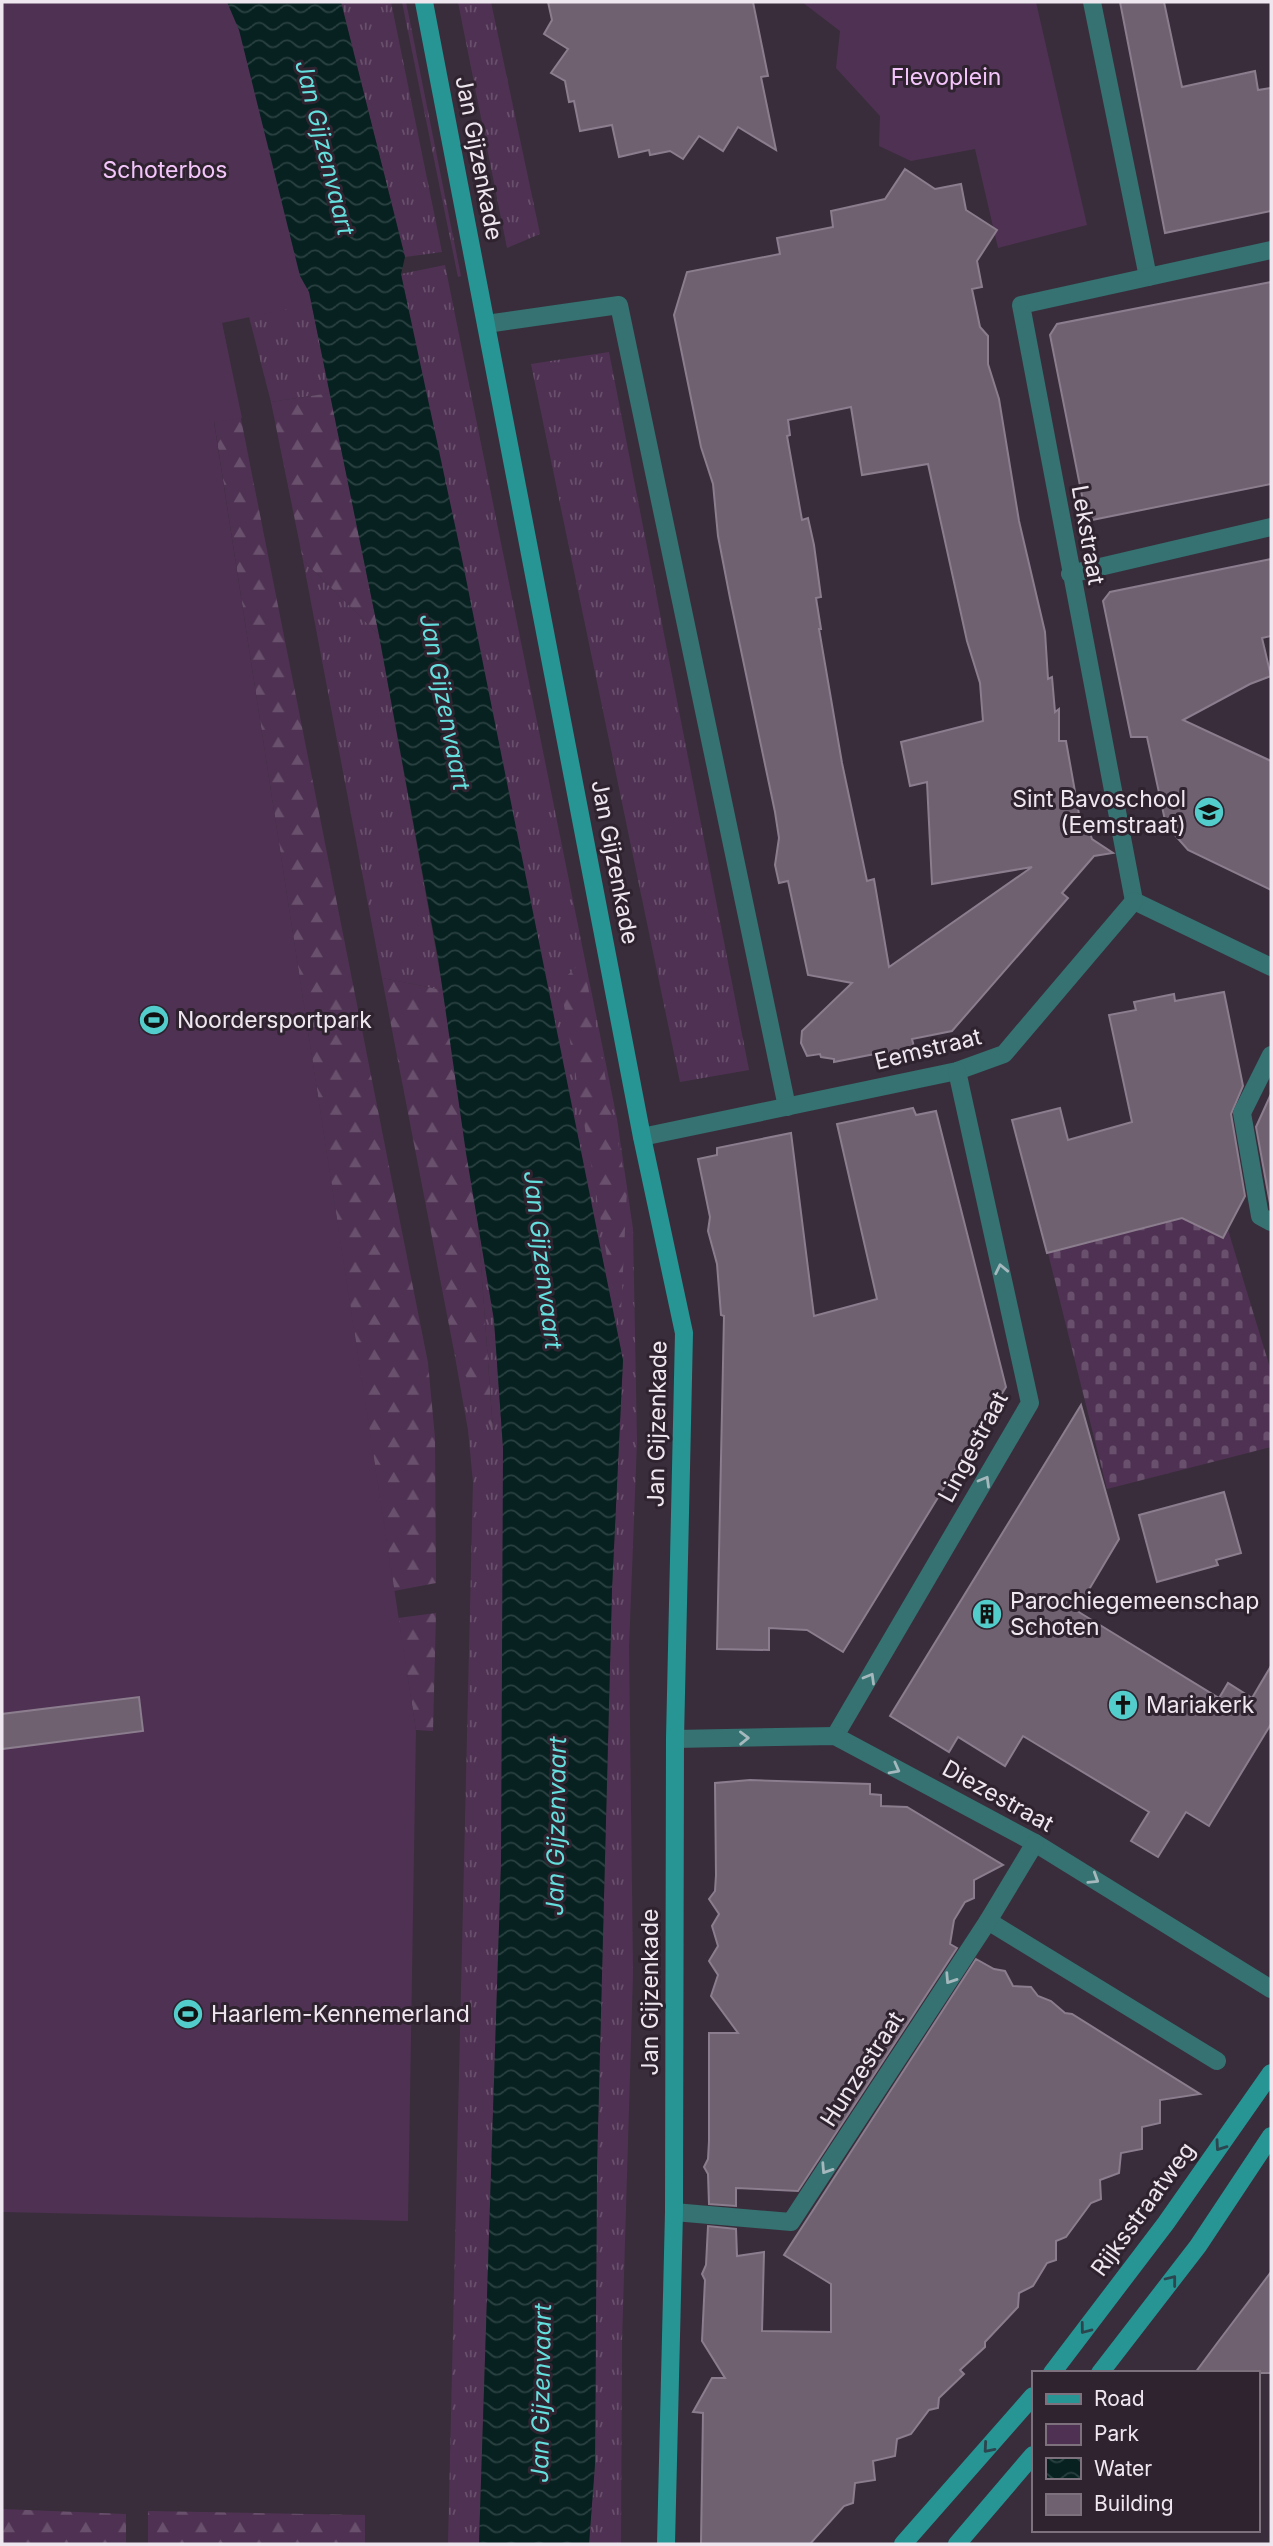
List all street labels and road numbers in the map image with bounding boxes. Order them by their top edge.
street label: Jan Gijzenkade [449,73,509,243]
street label: Lekstraat [1065,483,1111,587]
street label: Jan Gijzenkade [585,777,645,947]
street label: Eemstraat [872,1022,985,1076]
street label: Jan Gijzenkade [642,1340,672,1508]
street label: Lingestraat [932,1386,1014,1507]
street label: Diezestraat [938,1754,1059,1838]
street label: Jan Gijzenkade [636,1909,664,2075]
street label: Hunzestraat [814,2006,910,2132]
street label: Rijksstraatweg [1085,2137,1201,2281]

